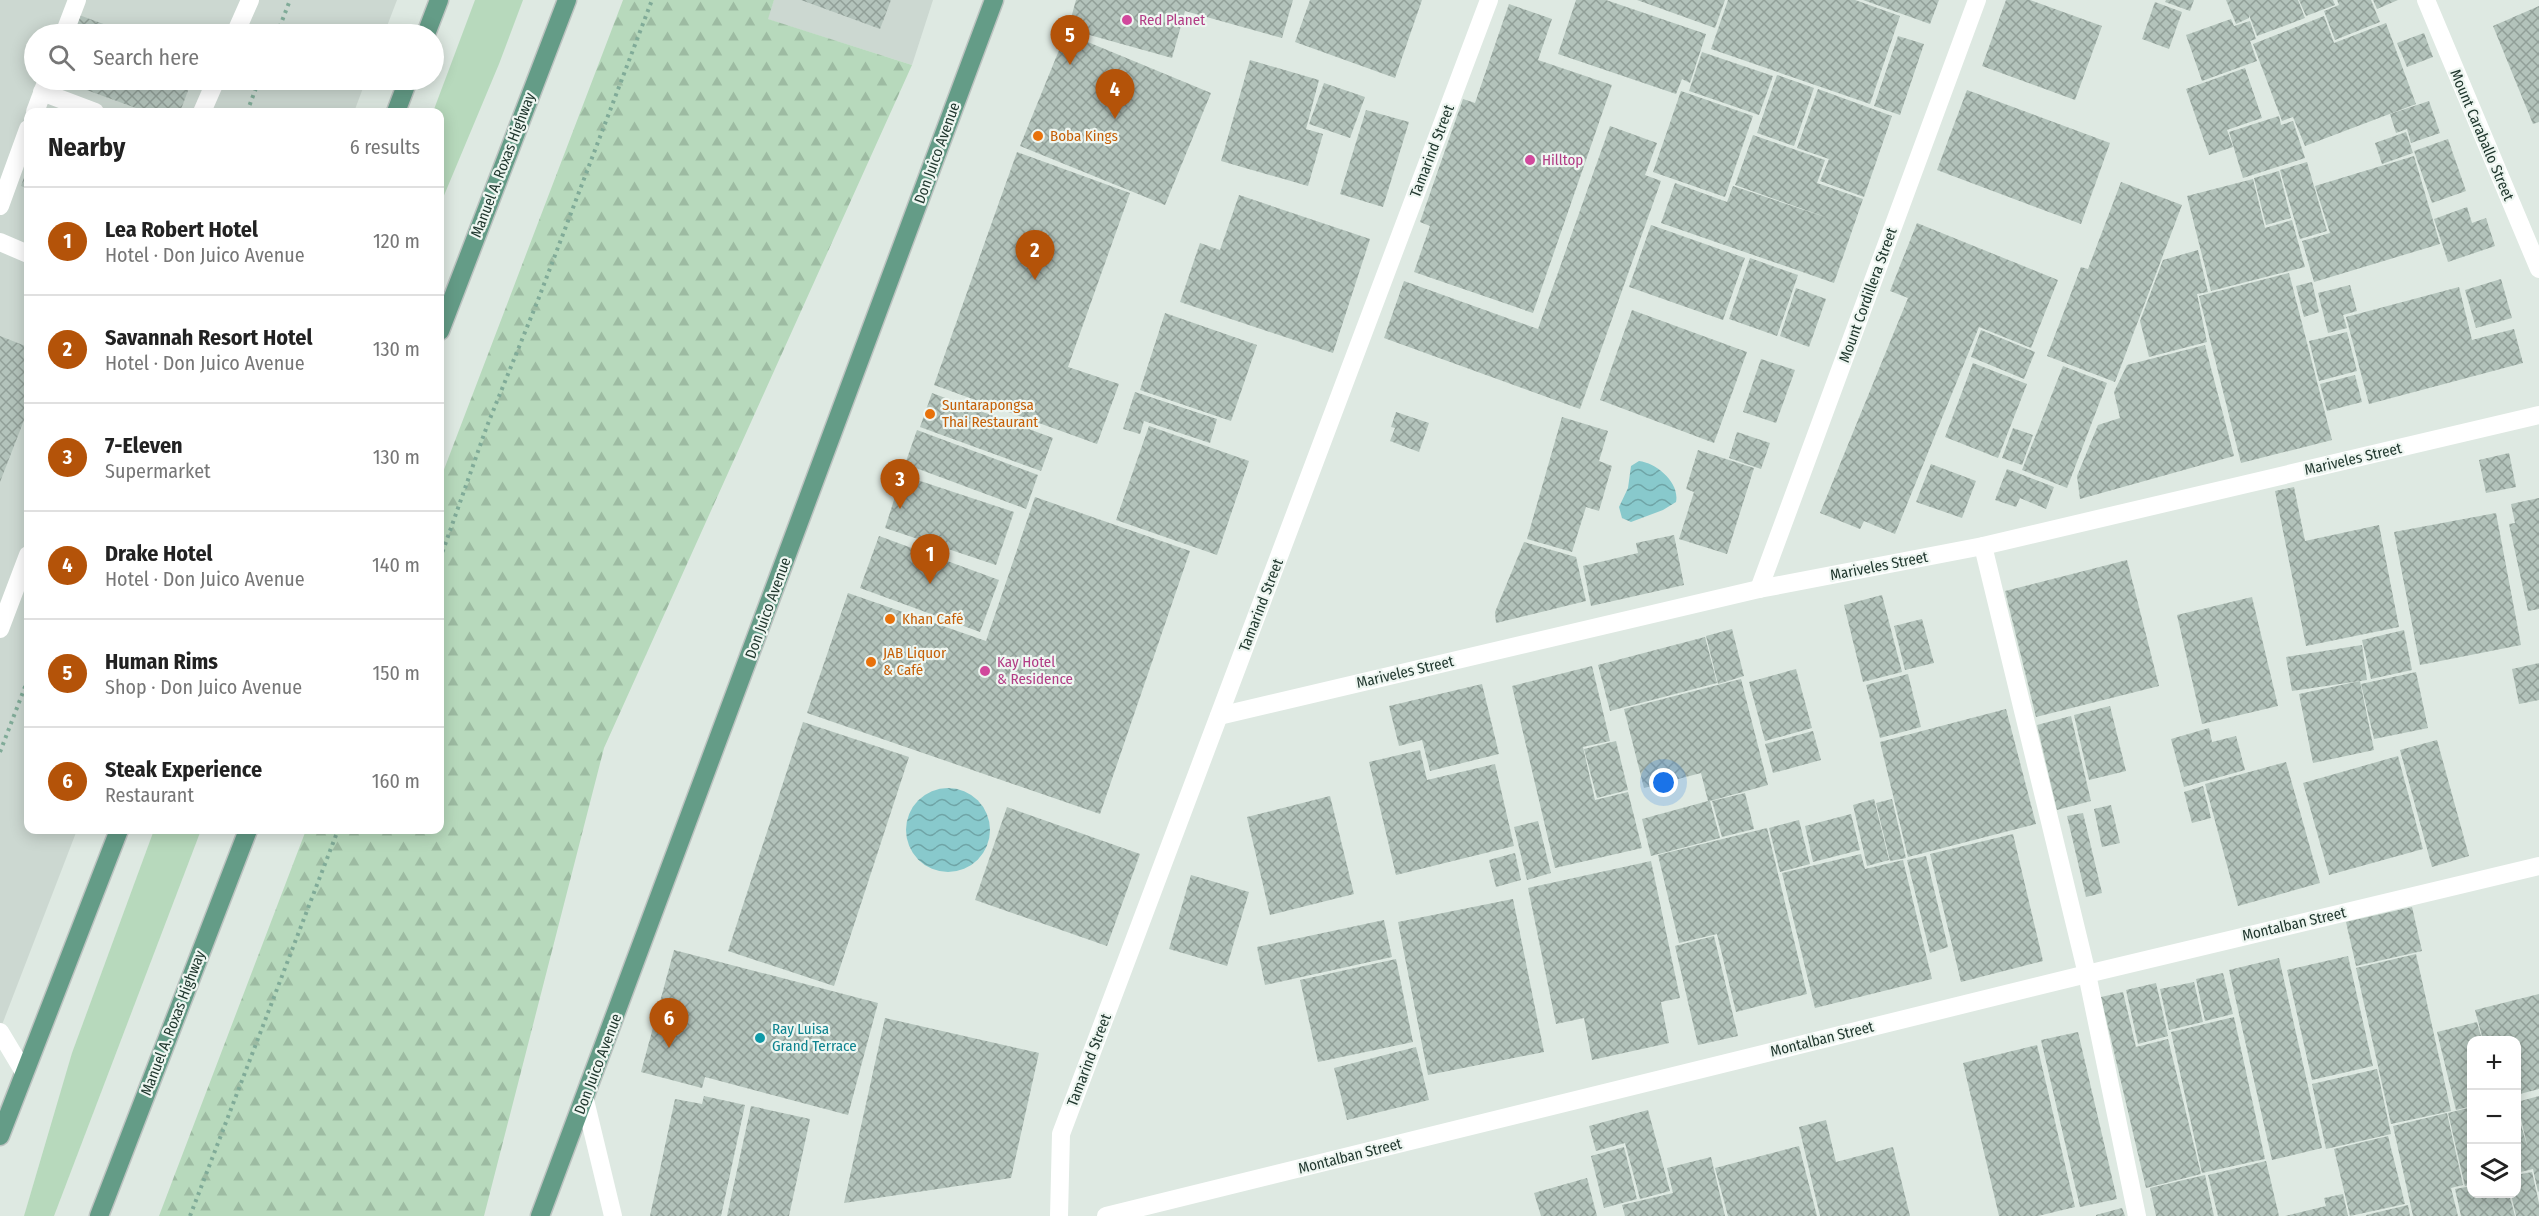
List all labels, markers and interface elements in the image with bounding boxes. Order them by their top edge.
place label: Red Planet [1139,11,1205,29]
marker: Red Planet [1120,13,1134,27]
pin: 5 [1050,16,1090,65]
search box [24,24,444,90]
icon: search [45,41,78,74]
text: Search here [93,44,199,71]
street label: Mount Caraballo Street [2446,67,2518,203]
pin: 4 [1096,70,1134,119]
street label: Manuel A. Roxas Highway [467,90,539,240]
street label: Don Juico Avenue [910,100,964,206]
street label: Tamarind Street [1406,102,1458,200]
place label: Boba Kings [1050,127,1118,145]
marker: Boba Kings [1031,129,1045,143]
text: Nearby [48,132,125,163]
text: 6 results [350,135,420,159]
place label: Hilltop [1542,151,1583,169]
marker: Hilltop [1523,153,1537,167]
text: Lea Robert Hotel [105,216,258,243]
street label: Mount Cordillera Street [1835,225,1901,365]
text: 1 [63,229,72,253]
text: 120 m [373,229,420,253]
pin: 2 [1016,230,1054,280]
text: Hotel · Don Juico Avenue [105,243,305,267]
text: Savannah Resort Hotel [105,324,312,351]
text: 2 [63,337,72,361]
text: 130 m [373,337,420,361]
text: Hotel · Don Juico Avenue [105,351,305,375]
place label: Suntarapongsa Thai Restaurant [942,396,1038,431]
marker: Suntarapongsa Thai Restaurant [923,407,937,421]
text: 7-Eleven [105,432,183,459]
street label: Mariveles Street [2303,439,2403,479]
text: 3 [63,445,72,469]
text: 130 m [373,445,420,469]
text: Supermarket [105,459,211,483]
pin: 3 [880,460,920,509]
pin: 1 [910,534,950,584]
text: Drake Hotel [105,540,213,567]
street label: Mariveles Street [1829,548,1929,584]
text: 4 [62,553,73,577]
text: 140 m [372,553,420,577]
street label: Don Juico Avenue [741,555,795,661]
street label: Tamarind Street [1235,556,1287,654]
text: Hotel · Don Juico Avenue [105,567,305,591]
place label: Khan Café [902,610,963,628]
marker: Khan Café [883,612,897,626]
place label: JAB Liquor & Café [883,644,947,679]
text: Human Rims [105,648,218,675]
street label: Mariveles Street [1355,652,1455,692]
place label: Kay Hotel & Residence [997,653,1073,688]
marker: JAB Liquor & Café [864,655,878,669]
text: 5 [63,661,72,685]
text: 150 m [373,661,420,685]
marker: Kay Hotel & Residence [978,664,992,678]
text: Shop · Don Juico Avenue [105,675,302,699]
text: Steak Experience [105,756,262,783]
your location [1649,768,1678,797]
text: 6 [62,769,73,793]
text: 160 m [372,769,420,793]
text: Restaurant [105,783,194,807]
street label: Montalban Street [2240,903,2348,945]
street label: Manuel A. Roxas Highway [137,948,209,1098]
pin: 6 [650,998,688,1048]
street label: Don Juico Avenue [571,1011,625,1117]
street label: Tamarind Street [1063,1011,1115,1109]
street label: Montalban Street [1768,1017,1876,1061]
place label: Ray Luisa Grand Terrace [772,1020,857,1055]
marker: Ray Luisa Grand Terrace [753,1031,767,1045]
map controls [2467,1036,2521,1198]
button: + [2467,1036,2521,1090]
button: − [2467,1090,2521,1144]
street label: Montalban Street [1296,1134,1404,1178]
button: layers [2467,1144,2521,1198]

